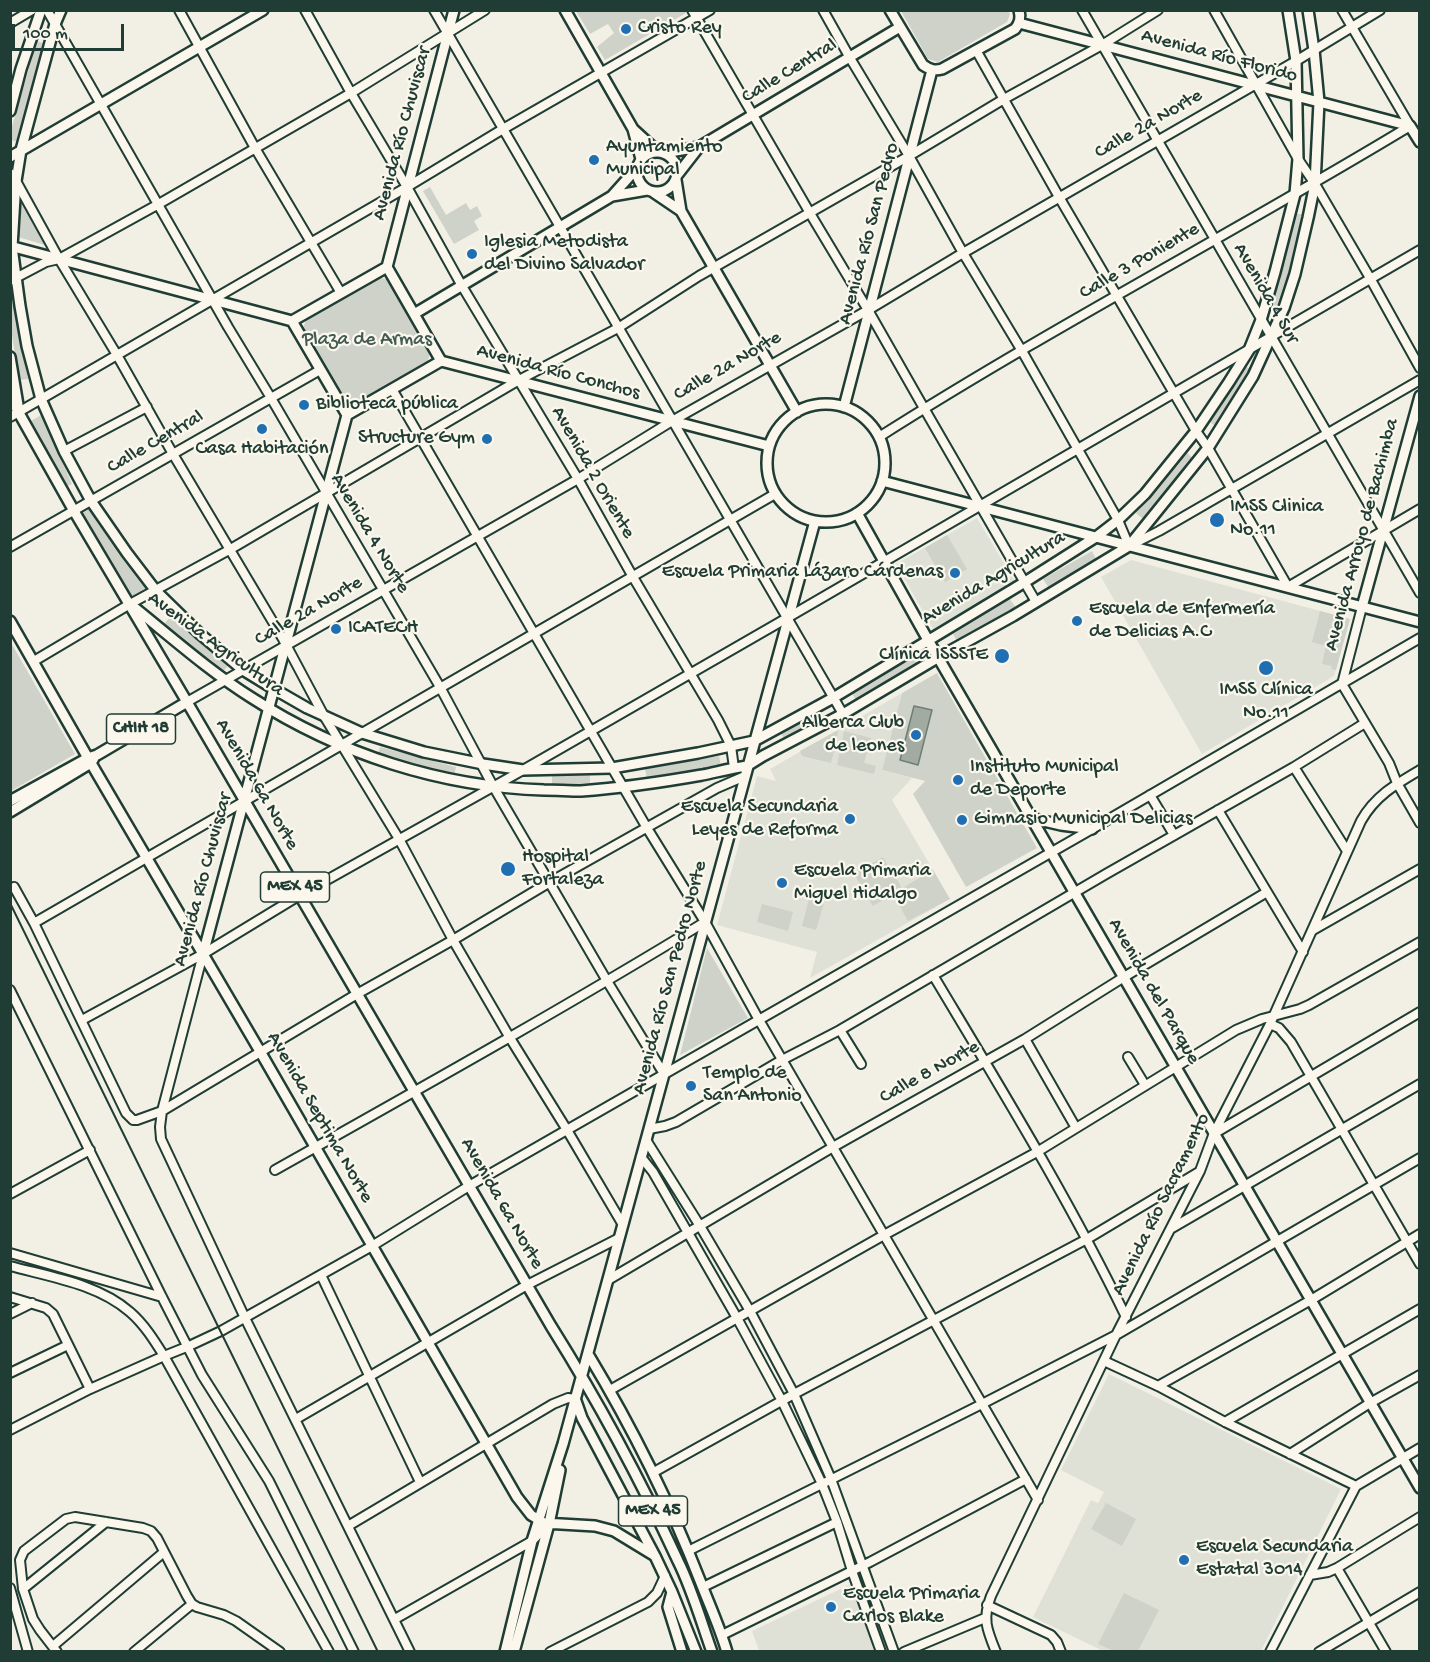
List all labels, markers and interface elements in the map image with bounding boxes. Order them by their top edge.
scale bar [15,12,128,50]
place label: Cristo Rey [638,17,722,41]
marker: Cristo Rey [619,22,633,36]
text: 100 m [23,24,68,45]
street label: Avenida Río Florido [1138,25,1300,89]
street label: Calle Central [738,34,842,110]
street label: Avenida Río Chuviscar [368,45,438,223]
street label: Calle 2a Norte [1091,84,1207,166]
place label: Ayuntamiento Municipal [606,136,723,183]
street label: Avenida Río San Pedro [834,140,906,328]
marker: Ayuntamiento Municipal [587,153,601,167]
street label: Calle 3 Poniente [1076,218,1204,306]
place label: Iglesia Metodista del Divino Salvador [484,231,644,278]
street label: Avenida 4 Sur [1227,239,1303,349]
marker: Iglesia Metodista del Divino Salvador [465,247,479,261]
street label: Calle 2a Norte [670,326,786,408]
park label: Plaza de Armas [302,329,432,353]
street label: Avenida Río Conchos [474,340,642,406]
place label: Biblioteca pública [316,393,458,417]
marker: Biblioteca pública [297,398,311,412]
street label: Avenida 2 Oriente [544,403,640,543]
street label: Calle Central [104,406,208,480]
street label: Avenida Arroyo de Bachimba [1320,416,1406,654]
marker: Casa Habitación [255,422,269,436]
place label: Structure Gym [358,427,475,451]
marker: Structure Gym [480,432,494,446]
place label: Casa Habitación [196,438,328,462]
street label: Avenida 4 Norte [324,470,414,598]
place label: IMSS Clinica No.11 [1230,496,1323,543]
marker: IMSS Clinica No.11 [1208,511,1226,529]
street label: Avenida Agricultura [918,527,1070,631]
place label: Escuela Primaria Lázaro Cárdenas [662,561,943,585]
marker: Escuela Primaria Lázaro Cárdenas [948,566,962,580]
street label: Calle 2a Norte [251,571,367,653]
street label: Avenida Agricultura [142,587,288,703]
place label: Escuela de Enfermería de Delicias A.C [1089,598,1275,645]
marker: Escuela de Enfermería de Delicias A.C [1070,614,1084,628]
place label: ICATECH [348,617,418,641]
marker: ICATECH [329,622,343,636]
place label: Clínica ISSSTE [879,644,988,668]
marker: Clínica ISSSTE [993,647,1011,665]
marker: IMSS Clínica No.11 [1257,659,1275,677]
place label: IMSS Clínica No.11 [1219,679,1313,726]
place label: Alberca Club de leones [802,712,904,759]
road number: CHIH 18 [106,714,176,744]
street label: Avenida 6a Norte [209,715,303,855]
marker: Alberca Club de leones [909,728,923,742]
place label: Instituto Municipal de Deporte [970,756,1119,803]
marker: Instituto Municipal de Deporte [951,773,965,787]
street label: Avenida Río Chuviscar [169,791,239,969]
place label: Escuela Secundaria Leyes de Reforma [681,796,838,843]
place label: Gimnasio Municipal Delicias [974,808,1193,832]
marker: Escuela Secundaria Leyes de Reforma [843,812,857,826]
marker: Gimnasio Municipal Delicias [955,813,969,827]
place label: Hospital Fortaleza [522,846,604,893]
street label: Avenida Río San Pedro Norte [628,858,714,1098]
marker: Hospital Fortaleza [499,860,517,878]
place label: Escuela Primaria Miguel Hidalgo [794,860,931,907]
road number: MEX 45 [260,872,330,902]
marker: Escuela Primaria Miguel Hidalgo [775,876,789,890]
street label: Avenida del Parque [1102,915,1204,1069]
street label: Avenida Septima Norte [260,1028,378,1208]
street label: Calle 8 Norte [876,1036,984,1110]
place label: Templo de San Antonio [703,1062,802,1109]
marker: Templo de San Antonio [684,1079,698,1093]
street label: Avenida Río Sacramento [1107,1110,1217,1300]
street label: Avenida 6a Norte [454,1134,548,1274]
road number: MEX 45 [618,1496,688,1526]
place label: Escuela Secundaria Estatal 3014 [1196,1536,1353,1583]
marker: Escuela Secundaria Estatal 3014 [1177,1553,1191,1567]
place label: Escuela Primaria Carlos Blake [843,1583,980,1630]
marker: Escuela Primaria Carlos Blake [824,1600,838,1614]

